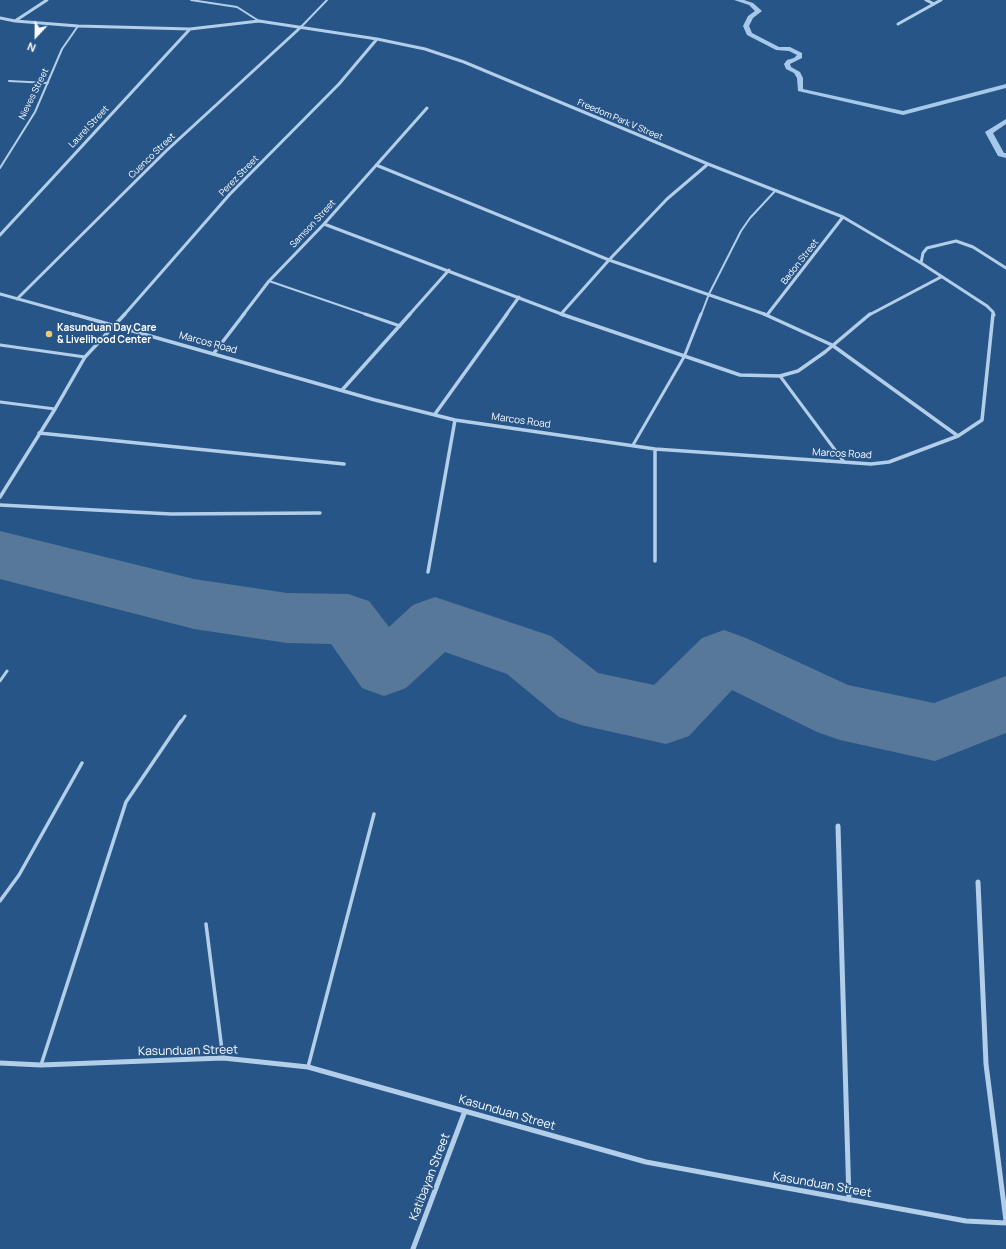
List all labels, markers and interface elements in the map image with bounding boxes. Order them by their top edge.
north arrow [16,16,56,56]
text: N [25,39,38,56]
street label: Nieves Street [17,66,51,122]
street label: Freedom Park V Street [576,97,664,143]
street label: Laurel Street [67,104,111,150]
street label: Cuenco Street [126,131,178,181]
street label: Perez Street [217,154,261,198]
street label: Samson Street [288,198,338,250]
street label: Badon Street [779,237,821,287]
place label: Kasunduan Day Care & Livelihood Center [57,322,157,346]
marker: Kasunduan Day Care & Livelihood Center [44,329,54,339]
street label: Marcos Road [178,329,238,357]
street label: Marcos Road [491,411,551,431]
street label: Marcos Road [812,446,872,462]
street label: Kasunduan Street [138,1043,238,1059]
street label: Kasunduan Street [457,1092,557,1134]
street label: Katibayan Street [407,1131,453,1223]
street label: Kasunduan Street [772,1169,872,1201]

